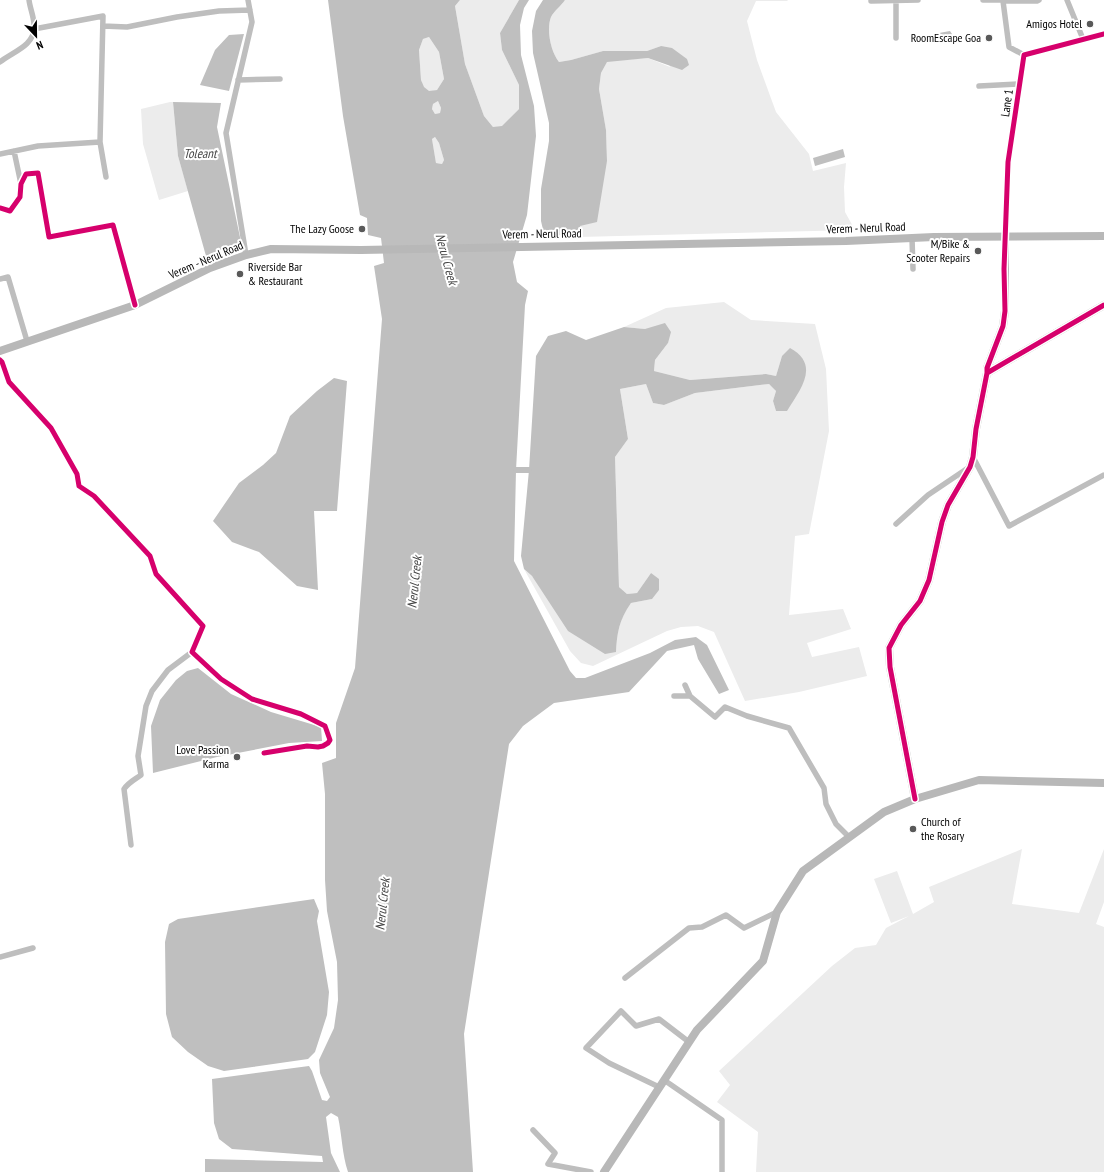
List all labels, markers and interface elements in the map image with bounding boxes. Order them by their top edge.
north arrow [16,16,56,56]
place label: Amigos Hotel [1026,16,1082,31]
marker: Amigos Hotel [1085,19,1095,29]
place label: RoomEscape Goa [911,30,981,45]
marker: RoomEscape Goa [984,33,994,43]
text: N [34,38,45,53]
street label: Lane 1 [997,88,1016,118]
water label: Toleant [184,145,218,162]
street label: Verem - Nerul Road [825,219,906,236]
place label: The Lazy Goose [290,221,354,236]
marker: The Lazy Goose [357,224,367,234]
street label: Verem - Nerul Road [501,225,582,242]
water label: Nerul Creek [432,232,462,289]
place label: M/Bike & Scooter Repairs [906,236,970,265]
street label: Verem - Nerul Road [165,237,245,282]
marker: M/Bike & Scooter Repairs [973,246,983,256]
place label: Riverside Bar & Restaurant [248,259,303,288]
marker: Riverside Bar & Restaurant [235,269,245,279]
water label: Nerul Creek [403,553,426,609]
place label: Love Passion Karma [176,742,229,771]
marker: Love Passion Karma [232,752,242,762]
place label: Church of the Rosary [921,814,965,843]
marker: Church of the Rosary [908,824,918,834]
water label: Nerul Creek [371,875,394,931]

